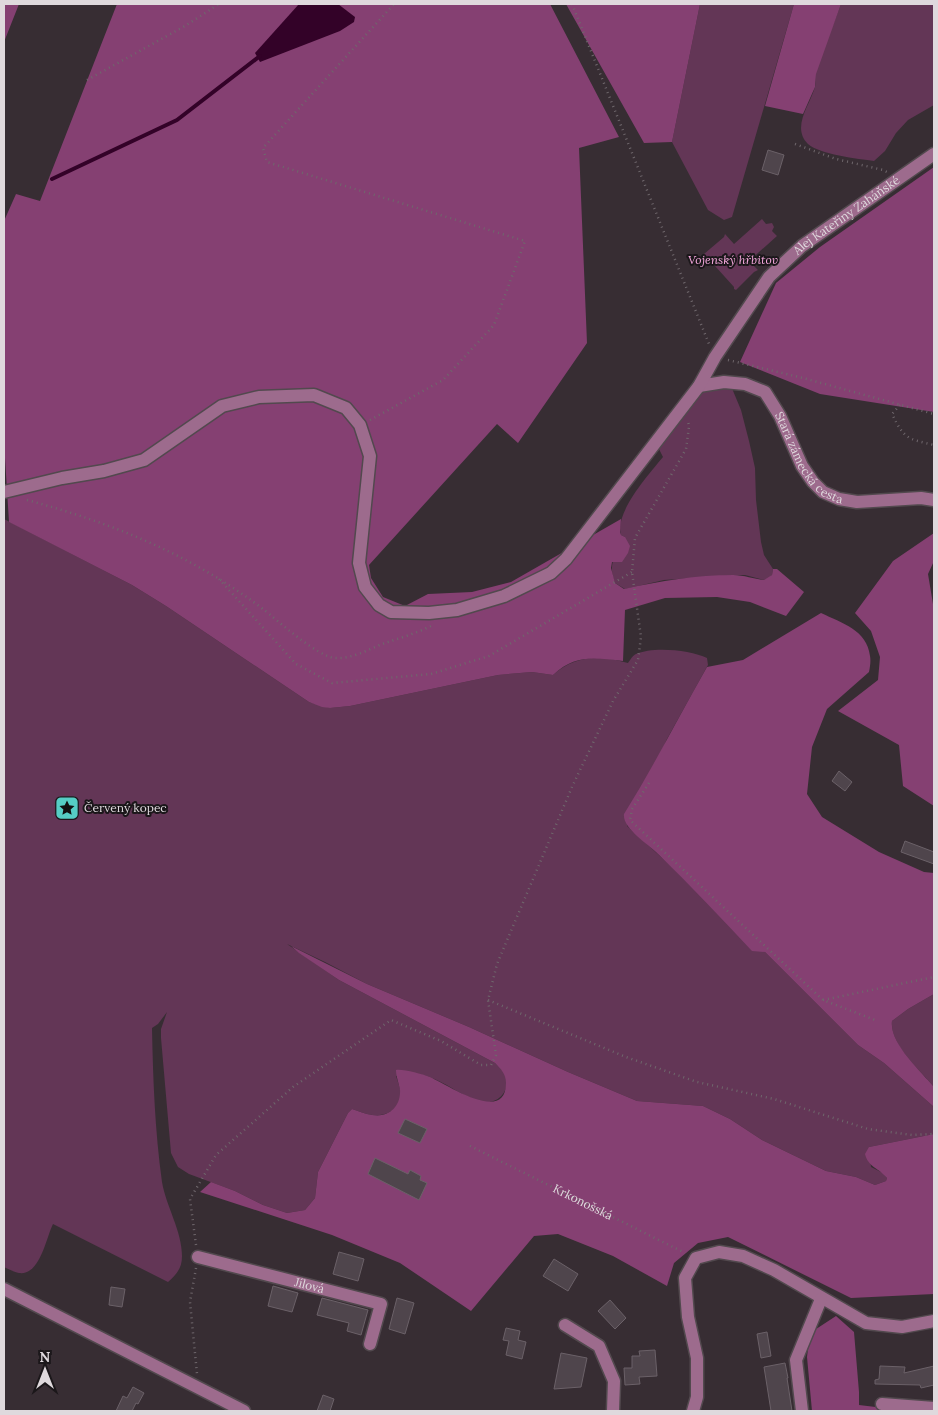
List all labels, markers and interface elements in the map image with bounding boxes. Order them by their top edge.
street label: Alej Kateřiny Zaháňské [789,172,903,258]
park label: Vojenský hřbitov [688,252,778,267]
street label: Stará zámecká cesta [772,409,844,507]
place icon: Červený kopec [54,795,80,821]
place label: Červený kopec [84,800,167,815]
street label: Krkonošská [551,1181,615,1223]
street label: Jílová [292,1274,326,1296]
north arrow [20,1345,70,1395]
text: N [40,1348,51,1366]

